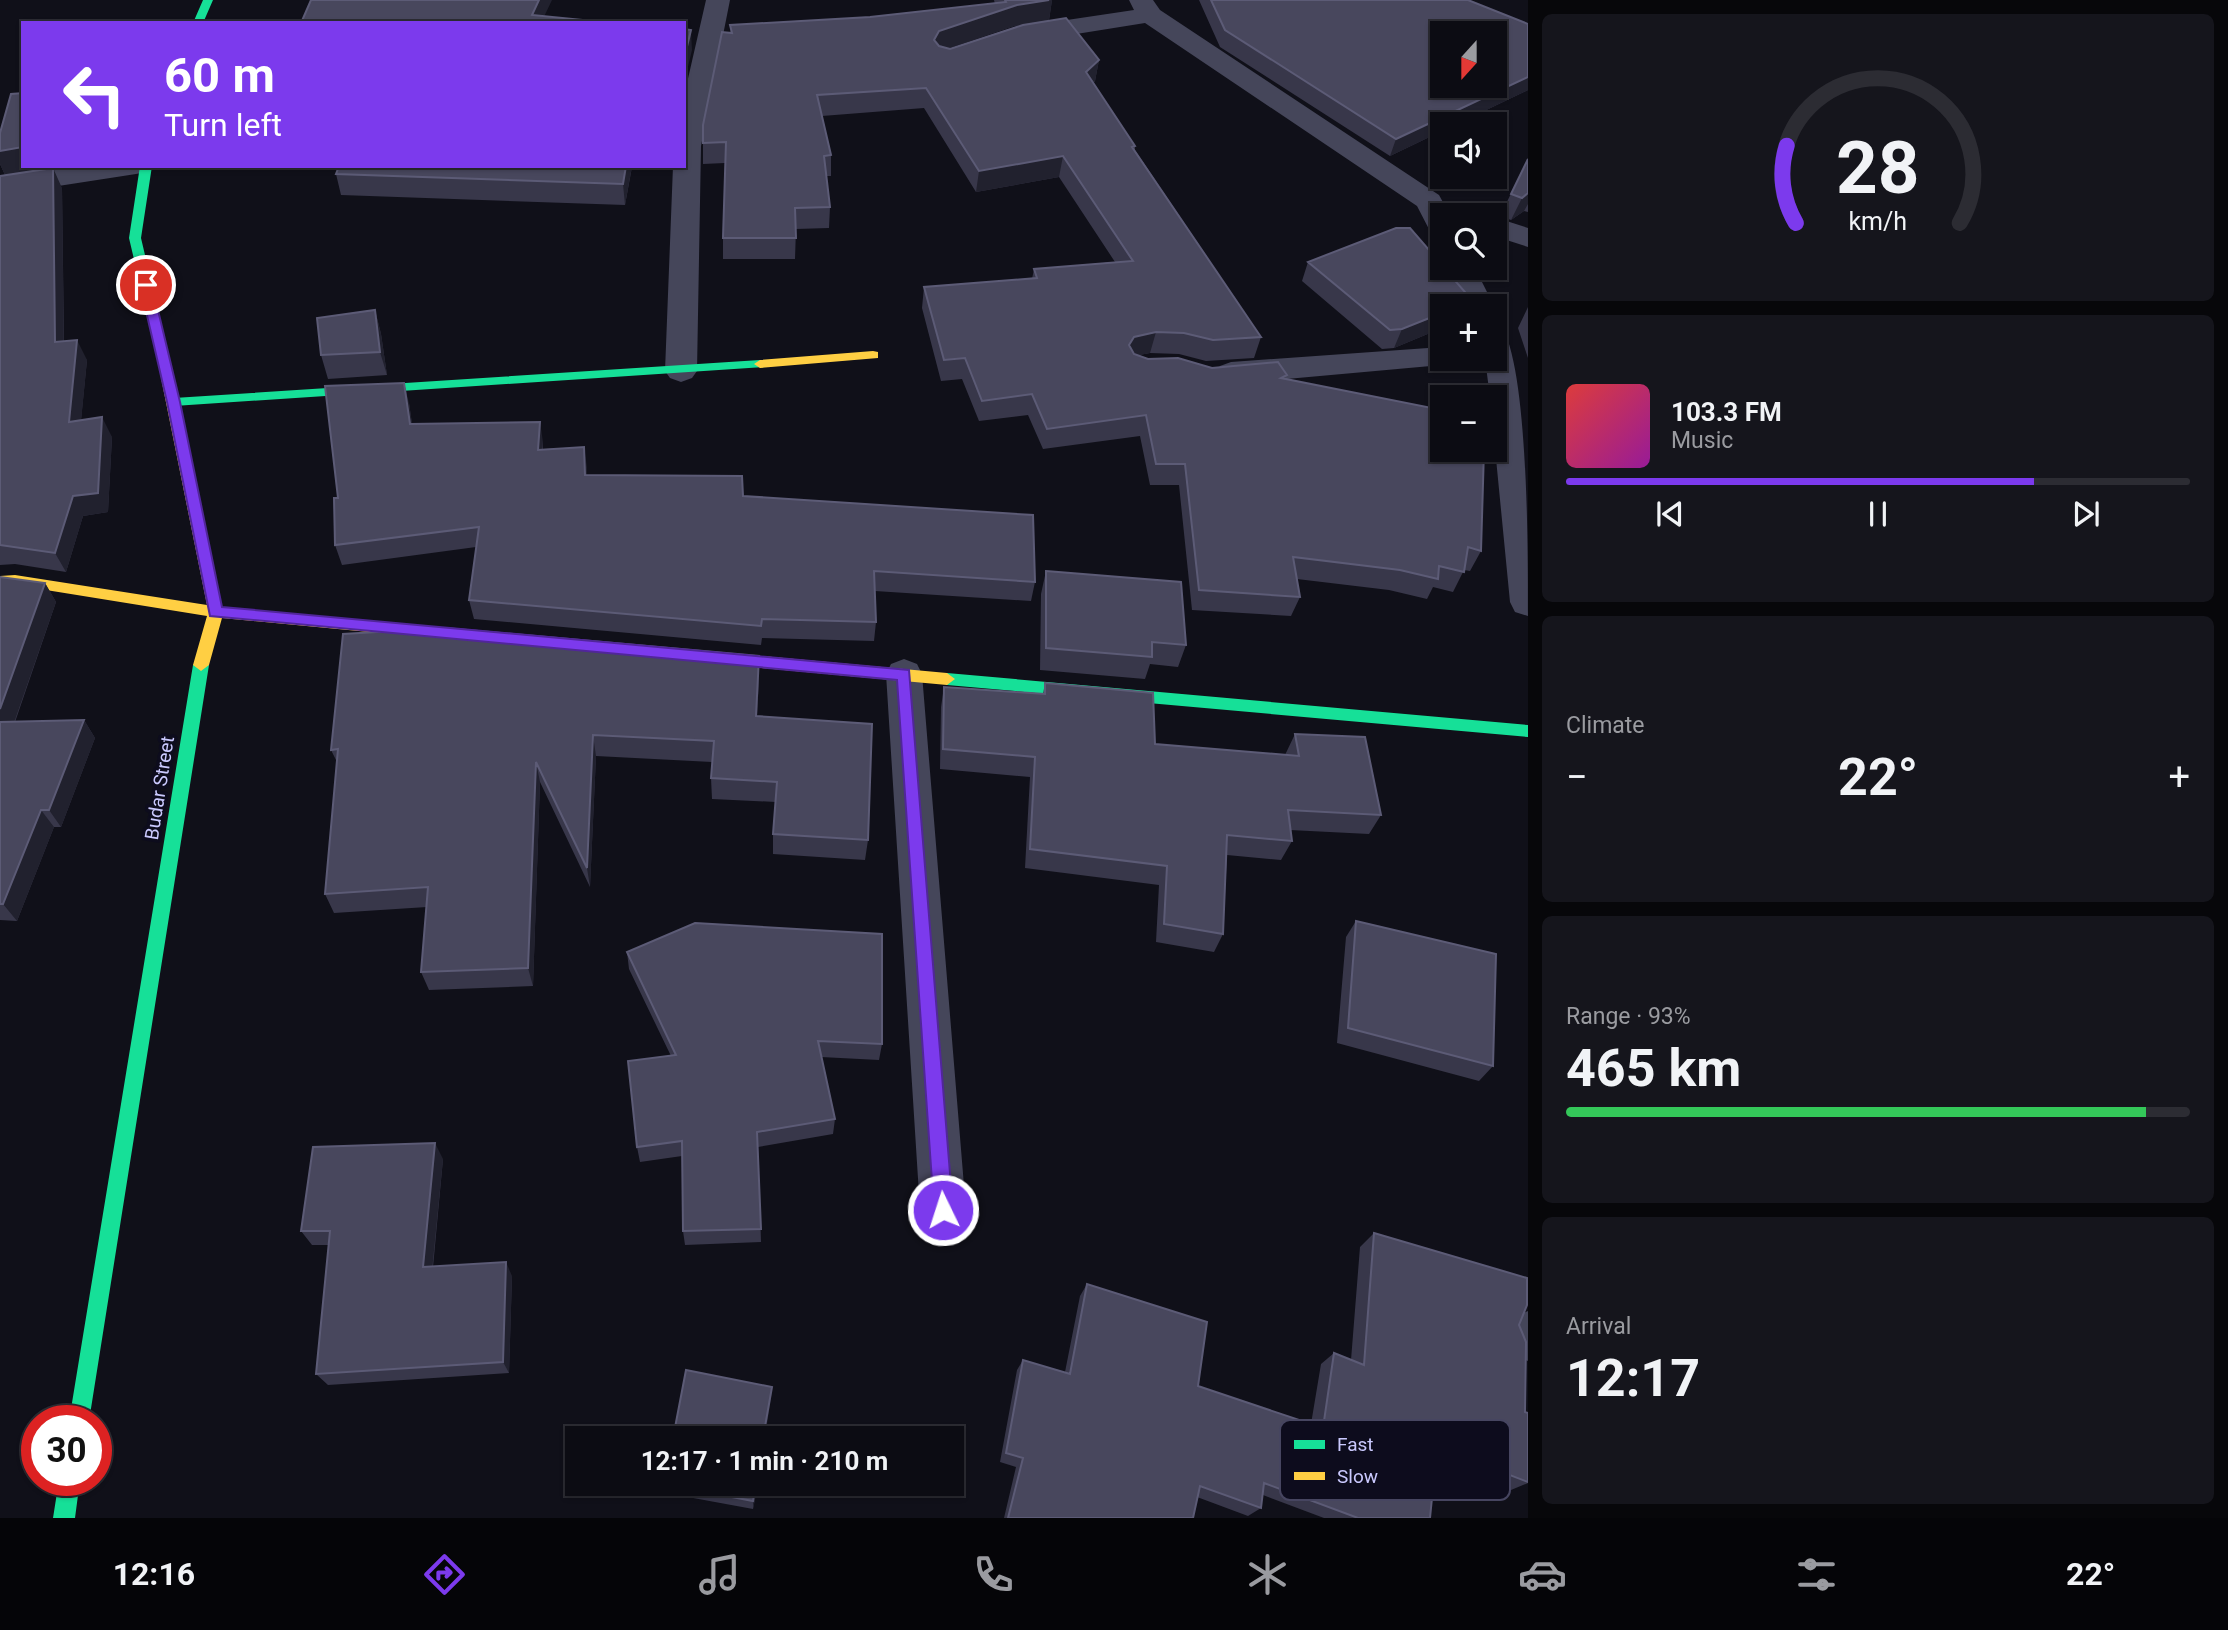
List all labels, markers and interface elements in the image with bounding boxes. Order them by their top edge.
north arrow [1430,21,1507,98]
map controls [1430,21,1507,462]
text: 60 m [164,47,275,104]
icon: left [49,49,140,140]
text: Turn left [164,106,282,144]
button: sound [1430,112,1507,189]
text: 28 [1836,126,1920,212]
button: search [1430,203,1507,280]
text: km/h [1849,207,1907,236]
pin [116,255,176,315]
icon: arrive [127,266,165,304]
button: + [1430,294,1507,371]
button: − [1430,385,1507,462]
text: 103.3 FM [1671,397,1782,427]
text: Music [1671,427,1733,454]
icon: previous [1651,495,1689,533]
icon: pause [1859,495,1897,533]
icon: next [2067,495,2105,533]
text: Climate [1566,712,1645,739]
street label: Budar Street [140,735,179,842]
text: 22° [1838,747,1918,808]
text: − [1566,755,1588,799]
text: + [2168,755,2190,799]
text: Range · 93% [1566,1003,1691,1030]
text: 465 km [1566,1038,1741,1099]
position arrow [906,1173,980,1247]
text: Arrival [1566,1313,1631,1340]
text: 12:17 [1566,1348,1700,1409]
speed limit sign: 30 [21,1405,112,1496]
legend [1280,1420,1510,1500]
text: Fast [1337,1433,1374,1456]
text: 12:17 · 1 min · 210 m [641,1446,888,1476]
text: Slow [1337,1465,1378,1488]
icon: directions [420,1550,469,1599]
icon: music [695,1550,744,1599]
icon: phone [969,1550,1018,1599]
icon: climate [1243,1550,1292,1599]
icon: car [1518,1550,1567,1599]
icon: filters [1792,1550,1841,1599]
text: 12:16 [113,1555,195,1593]
text: 22° [2066,1555,2115,1593]

